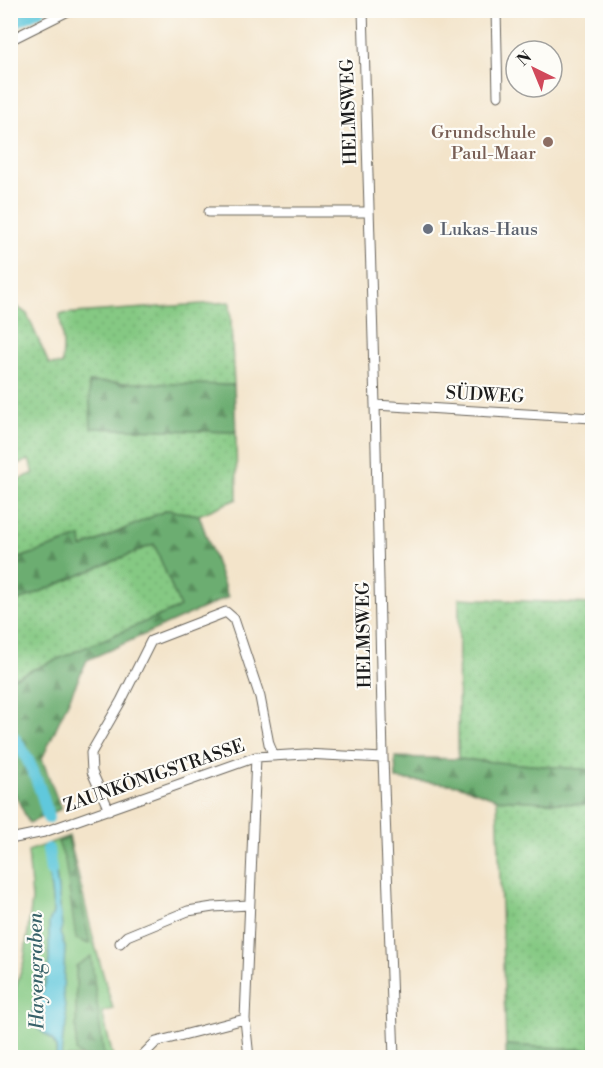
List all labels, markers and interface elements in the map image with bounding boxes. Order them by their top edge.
north arrow [504,39,564,99]
text: N [513,47,536,70]
street label: HELMSWEG [336,58,362,166]
place label: Grundschule Paul-Maar [431,121,536,165]
marker: Grundschule Paul-Maar [541,135,555,149]
place label: Lukas-Haus [440,218,538,241]
marker: Lukas-Haus [421,222,435,236]
street label: SÜDWEG [445,381,526,409]
street label: HELMSWEG [352,581,376,689]
street label: ZAUNKÖNIGSTRASSE [60,734,248,818]
water label: Hayengraben [23,911,51,1031]

